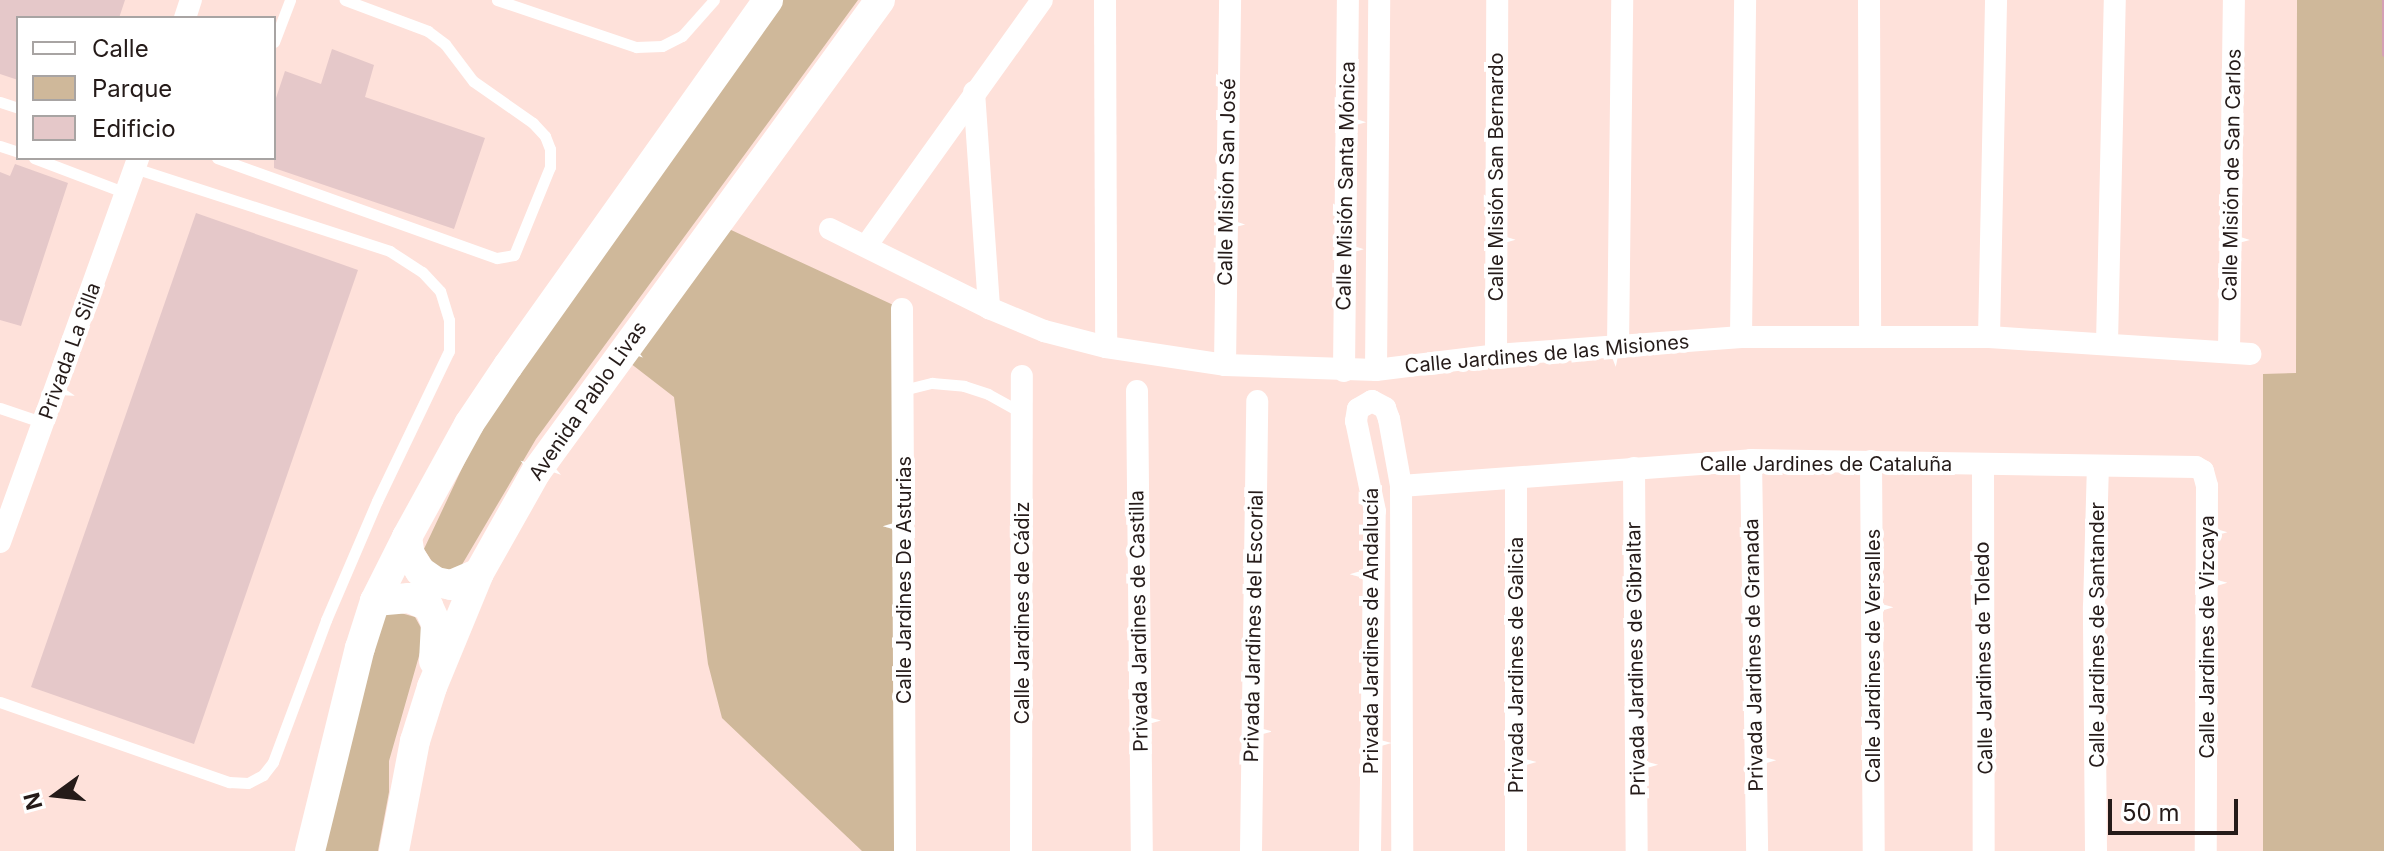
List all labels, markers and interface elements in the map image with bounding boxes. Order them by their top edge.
legend [16,16,276,160]
text: Calle [92,34,149,63]
street label: Calle Misión de San Carlos [2218,48,2246,302]
street label: Calle Misión San Bernardo [1484,52,1508,302]
street label: Calle Misión Santa Mónica [1332,61,1360,311]
text: Parque [92,74,172,103]
street label: Calle Misión San José [1213,78,1241,286]
text: Edificio [92,114,176,143]
street label: Privada La Silla [34,279,106,423]
street label: Avenida Pablo Livas [524,317,652,485]
street label: Calle Jardines de las Misiones [1404,330,1690,378]
street label: Calle Jardines de Cataluña [1700,452,1952,476]
street label: Calle Jardines De Asturias [892,456,916,704]
street label: Privada Jardines de Andalucía [1359,488,1383,774]
street label: Privada Jardines del Escorial [1240,489,1268,763]
street label: Privada Jardines de Castilla [1125,490,1153,752]
street label: Calle Jardines de Cádiz [1010,502,1034,724]
street label: Calle Jardines de Santander [2085,502,2109,768]
street label: Calle Jardines de Vizcaya [2195,515,2219,759]
street label: Privada Jardines de Granada [1740,518,1768,792]
street label: Privada Jardines de Gibraltar [1622,522,1650,796]
street label: Calle Jardines de Versalles [1861,529,1885,783]
street label: Privada Jardines de Galicia [1504,537,1528,793]
street label: Calle Jardines de Toledo [1970,541,1998,775]
north arrow [16,755,96,835]
scale bar [2112,783,2242,833]
text: N [18,790,48,813]
text: 50 m [2122,798,2180,827]

